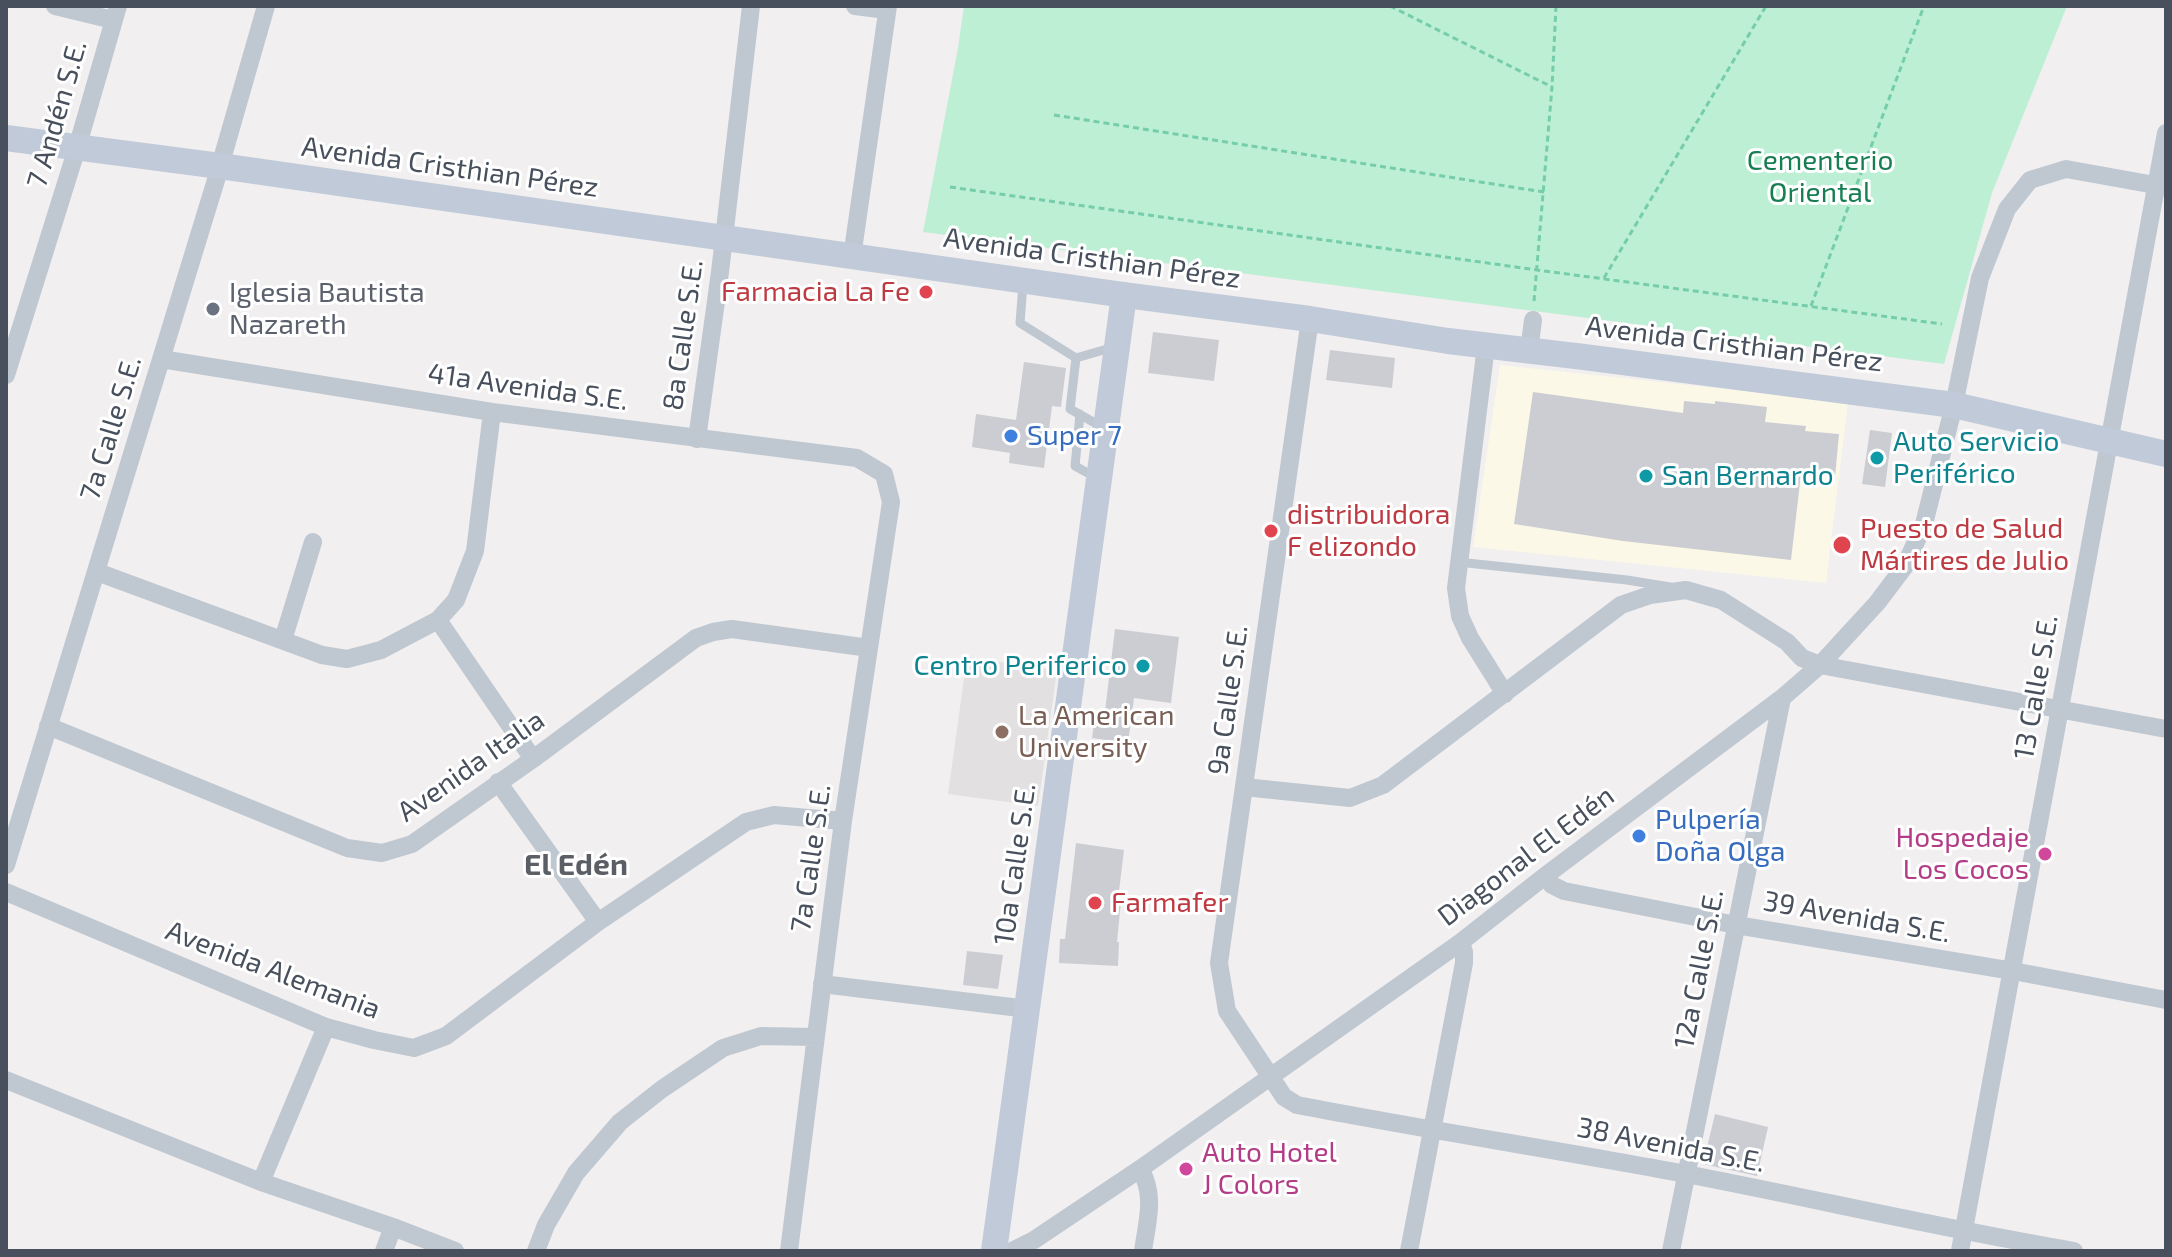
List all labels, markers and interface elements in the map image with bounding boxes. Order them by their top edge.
street label: 7 Andén S.E. [20,36,94,192]
street label: Avenida Cristhian Pérez [300,130,600,204]
park label: Cementerio Oriental [1747,144,1893,210]
street label: Avenida Cristhian Pérez [942,221,1242,295]
street label: 8a Calle S.E. [656,257,710,413]
place label: Farmacia La Fe [721,275,910,309]
place label: Iglesia Bautista Nazareth [229,276,425,342]
marker: Farmacia La Fe [917,283,935,301]
marker: Iglesia Bautista Nazareth [204,300,222,318]
street label: Avenida Cristhian Pérez [1584,309,1884,379]
street label: 7a Calle S.E. [73,352,149,504]
street label: 41a Avenida S.E. [426,356,630,418]
place label: Super 7 [1027,419,1122,453]
place label: Auto Servicio Periférico [1893,425,2059,491]
marker: Super 7 [1002,427,1020,445]
marker: Auto Servicio Periférico [1868,449,1886,467]
place label: San Bernardo [1662,459,1834,493]
marker: San Bernardo [1637,467,1655,485]
place label: distribuidora F elizondo [1287,498,1450,564]
place label: Puesto de Salud Mártires de Julio [1860,512,2069,578]
marker: distribuidora F elizondo [1262,522,1280,540]
marker: Puesto de Salud Mártires de Julio [1831,534,1853,556]
street label: 13 Calle S.E. [2007,612,2065,762]
street label: 9a Calle S.E. [1201,623,1255,777]
place label: Centro Periferico [914,649,1127,683]
marker: Centro Periferico [1134,657,1152,675]
place label: La American University [1018,699,1174,765]
street label: Avenida Italia [391,703,551,829]
marker: La American University [993,723,1011,741]
street label: Diagonal El Edén [1431,779,1621,933]
street label: 10a Calle S.E. [987,781,1043,947]
street label: 7a Calle S.E. [784,782,838,934]
place label: Pulpería Doña Olga [1655,803,1785,869]
place label: Hospedaje Los Cocos [1895,821,2029,887]
marker: Pulpería Doña Olga [1630,827,1648,845]
marker: Hospedaje Los Cocos [2036,845,2054,863]
district label: El Edén [524,847,628,883]
street label: 39 Avenida S.E. [1761,884,1953,950]
place label: Farmafer [1111,886,1229,920]
street label: 12a Calle S.E. [1667,886,1731,1052]
marker: Farmafer [1086,894,1104,912]
street label: Avenida Alemania [161,914,385,1026]
street label: 38 Avenida S.E. [1574,1110,1768,1180]
place label: Auto Hotel J Colors [1202,1136,1337,1202]
marker: Auto Hotel J Colors [1177,1160,1195,1178]

